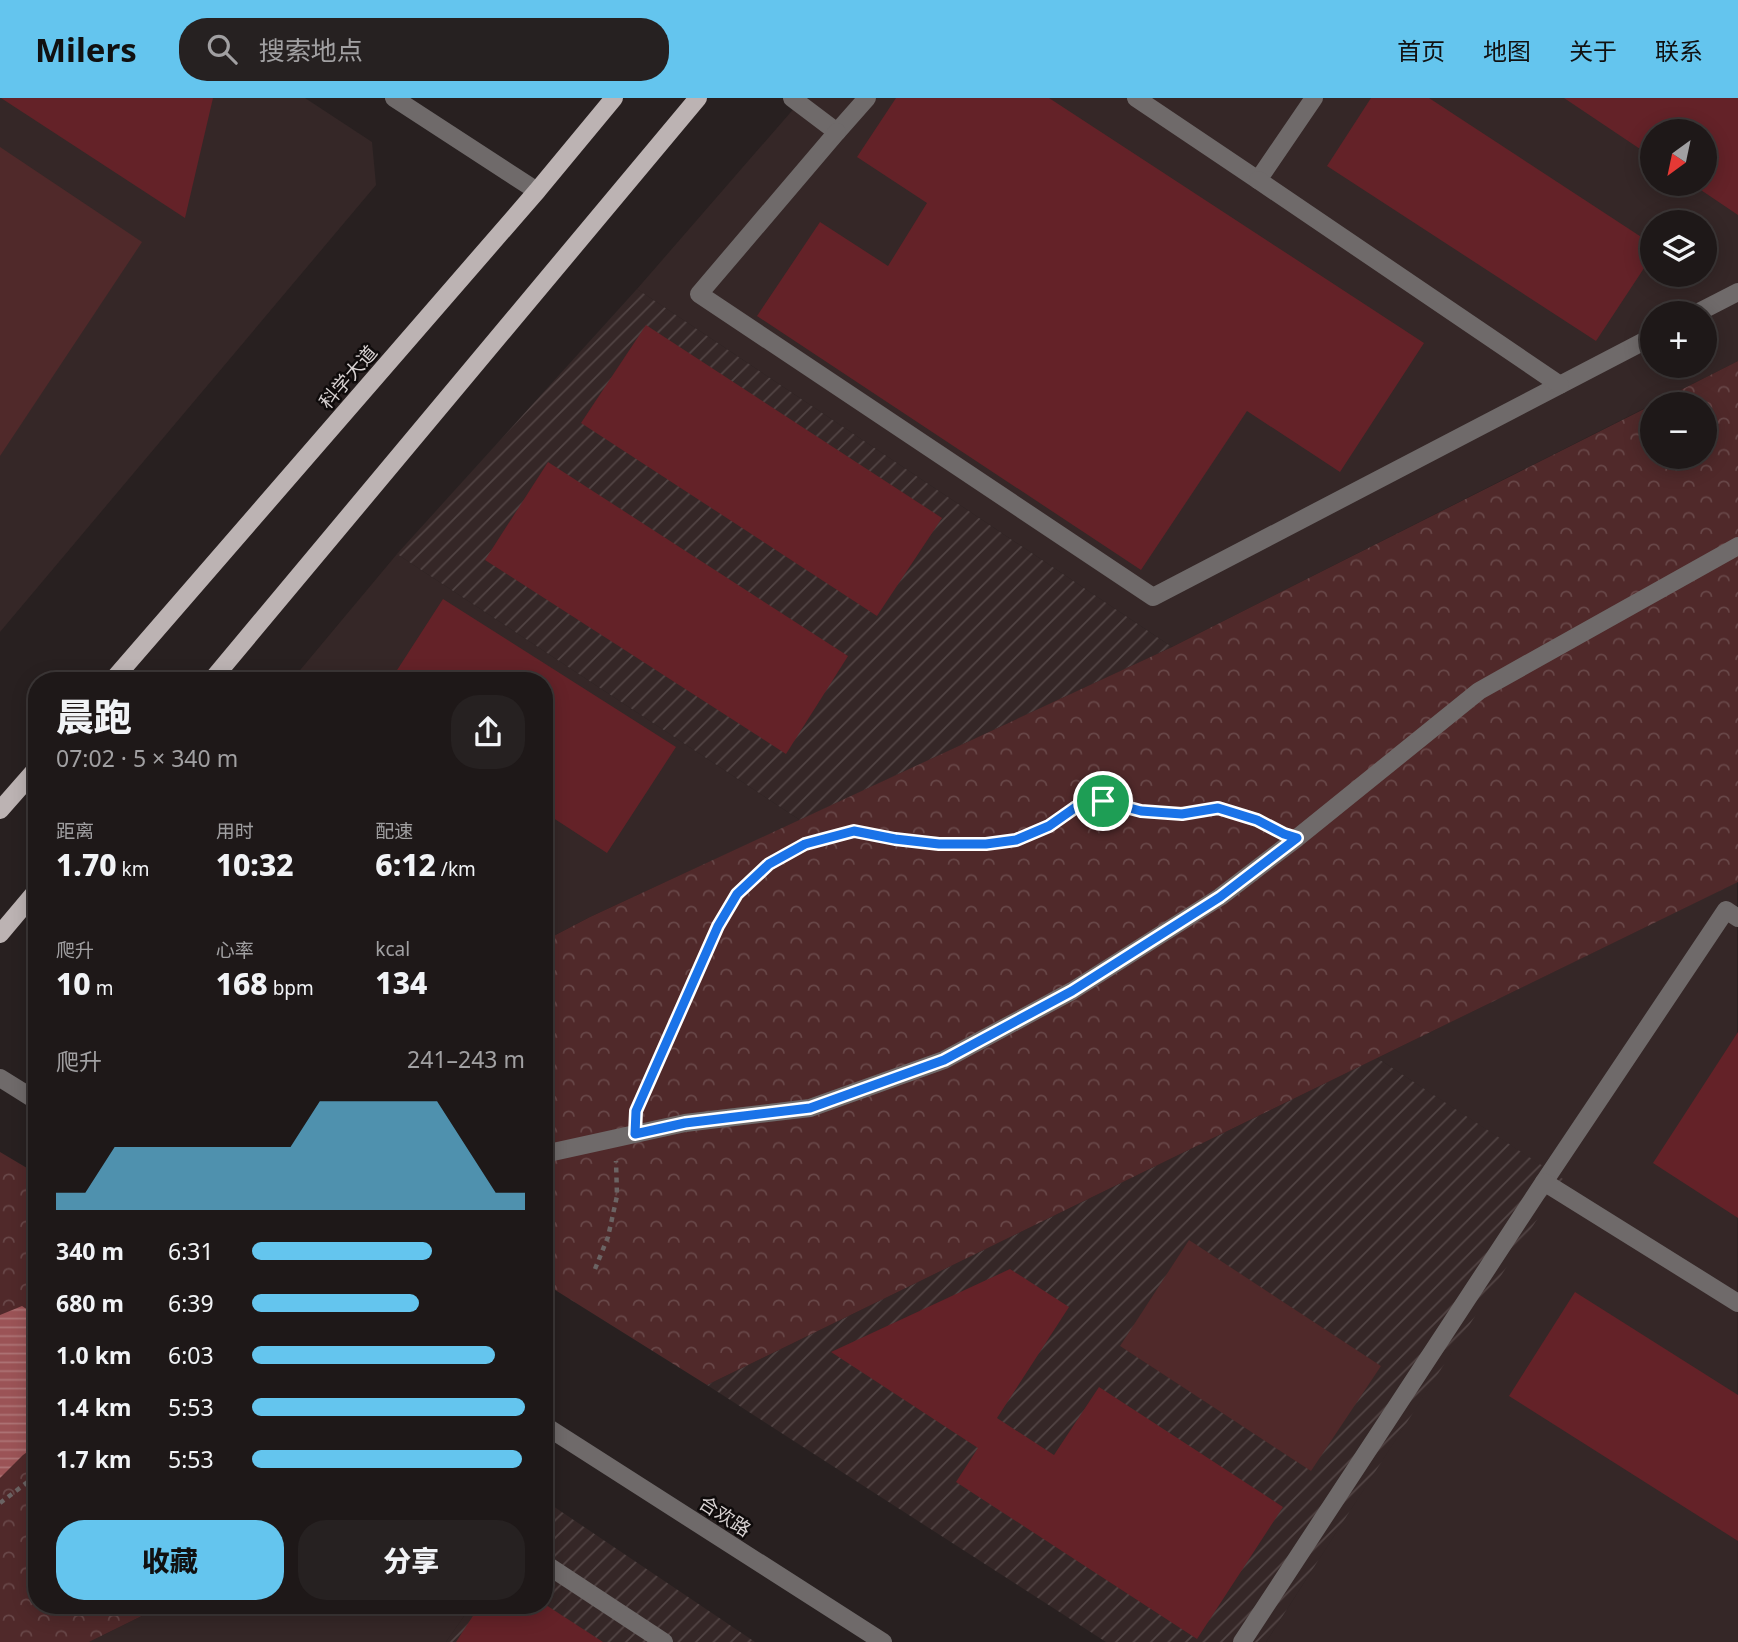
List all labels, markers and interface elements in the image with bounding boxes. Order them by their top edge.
search box [179,18,669,81]
text: Milers [35,27,137,72]
icon: search [203,30,241,68]
text: 搜索地点 [259,32,363,68]
text: 首页 [1397,34,1445,67]
text: 地图 [1483,34,1531,67]
text: 关于 [1569,34,1617,67]
text: 联系 [1655,34,1703,67]
north arrow [1640,119,1717,196]
map controls [1640,119,1717,469]
button: layers [1640,210,1717,287]
button: + [1640,301,1717,378]
street label: 科学大道 [313,340,383,414]
button: − [1640,392,1717,469]
text: 晨跑 [56,690,132,742]
button: share [451,695,525,769]
text: 07:02 · 5 × 340 m [56,742,238,774]
pin [1073,771,1133,831]
icon: arrive [1084,782,1122,820]
text: 距离 [56,818,94,844]
text: 用时 [216,818,254,844]
text: 配速 [375,818,413,844]
text: 1.70 [56,844,117,885]
text: 10:32 [216,844,294,885]
text: 6:12 [375,844,436,885]
text: km [117,856,149,882]
text: /km [436,856,476,882]
text: kcal [375,936,410,962]
text: 爬升 [56,937,94,963]
text: 心率 [216,937,254,963]
text: 134 [375,962,427,1003]
text: 10 [56,963,91,1004]
text: 168 [216,963,268,1004]
text: m [91,975,113,1001]
text: bpm [268,975,314,1001]
text: 241–243 m [407,1043,525,1075]
text: 爬升 [56,1045,102,1077]
text: 340 m [56,1235,124,1267]
text: 6:31 [168,1235,214,1267]
text: 680 m [56,1287,124,1319]
text: 6:39 [168,1287,214,1319]
text: 1.0 km [56,1339,131,1371]
text: 6:03 [168,1339,214,1371]
text: 1.4 km [56,1391,131,1423]
text: 5:53 [168,1391,214,1423]
text: 1.7 km [56,1443,131,1475]
text: 5:53 [168,1443,214,1475]
street label: 合欢路 [694,1490,756,1542]
button: 收藏 [56,1520,284,1600]
button: 分享 [298,1520,525,1600]

